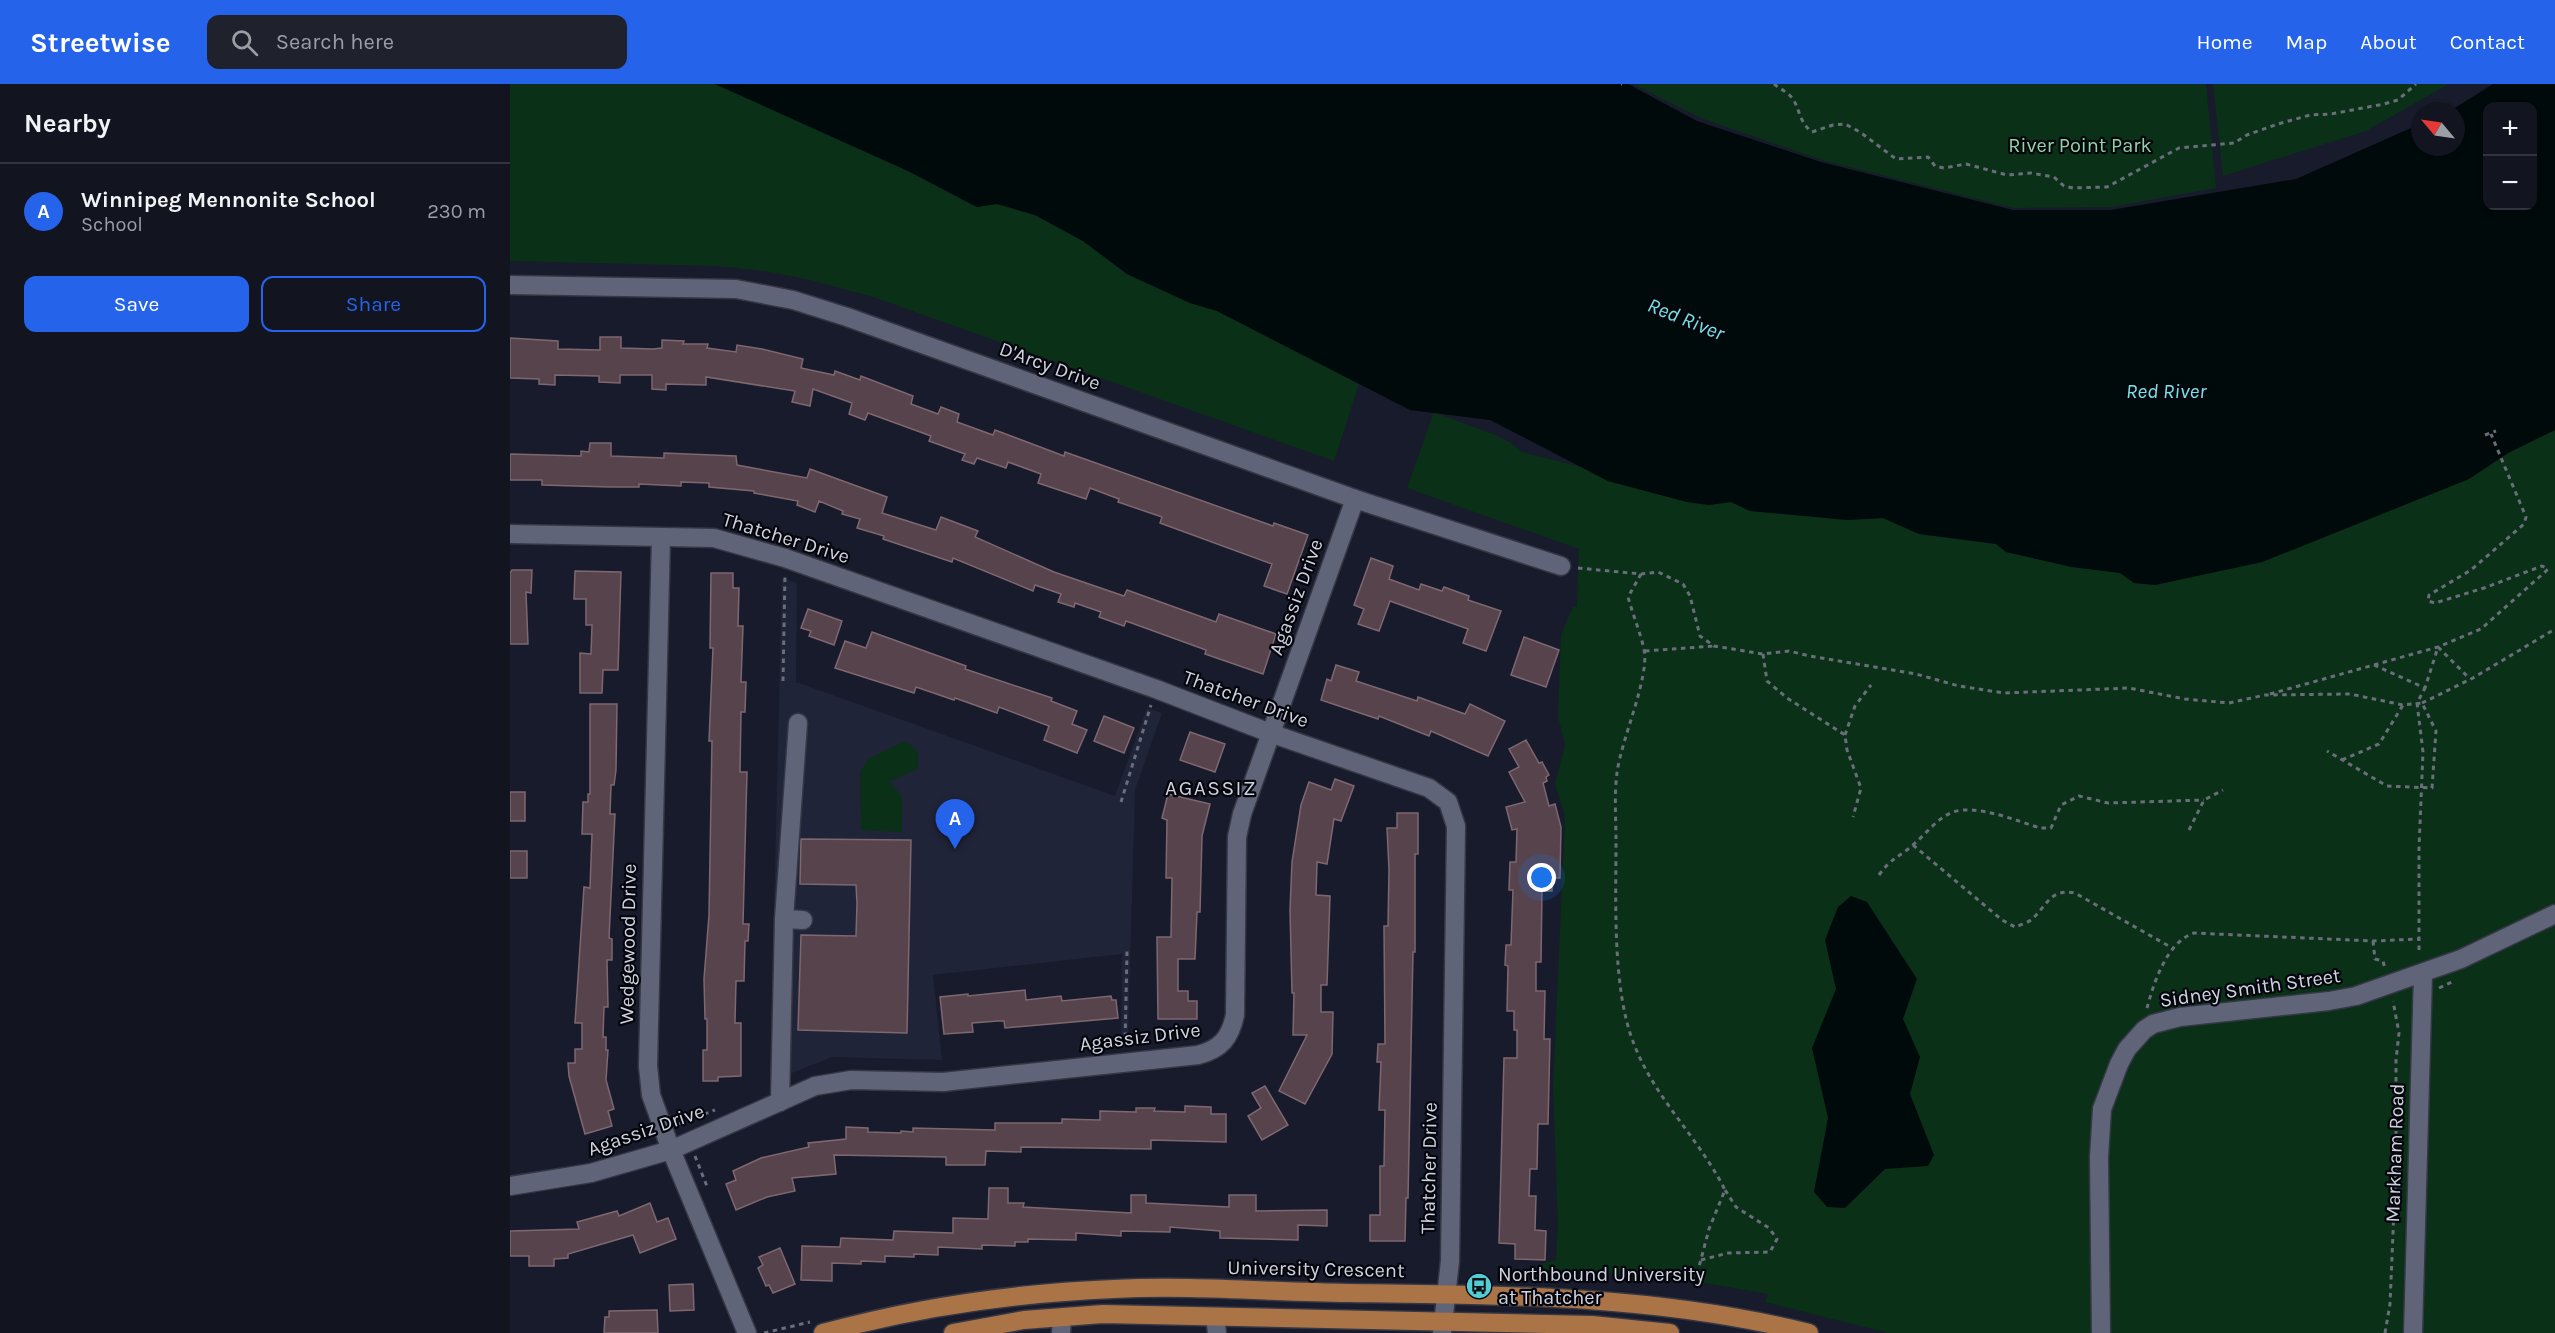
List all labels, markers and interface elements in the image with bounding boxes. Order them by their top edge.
search box [207,15,627,69]
text: Streetwise [30,26,171,59]
icon: search [228,26,261,59]
text: Search here [276,29,394,55]
text: Home [2197,30,2253,54]
text: Map [2286,30,2327,54]
text: About [2360,30,2417,54]
text: Contact [2450,30,2525,54]
north arrow [2411,102,2465,156]
map controls [2483,102,2537,210]
button: + [2483,102,2537,156]
text: Nearby [24,108,111,139]
park label: River Point Park [2008,134,2152,157]
button: − [2483,156,2537,210]
text: Winnipeg Mennonite School [81,187,376,213]
text: A [37,200,50,223]
text: 230 m [427,200,486,223]
text: School [81,213,143,236]
button: Save [24,276,249,332]
button: Share [261,276,486,332]
water label: Red River [1644,293,1729,346]
street label: D'Arcy Drive [996,337,1104,395]
water label: Red River [2126,379,2207,403]
street label: Thatcher Drive [720,508,852,568]
street label: Agassiz Drive [1264,536,1328,658]
street label: Thatcher Drive [1180,666,1312,732]
district label: AGASSIZ [1165,776,1257,800]
pin: A [936,800,974,849]
your location [1527,863,1556,892]
street label: Wedgewood Drive [615,864,641,1024]
street label: Sidney Smith Street [2158,964,2342,1012]
street label: Agassiz Drive [1078,1018,1202,1056]
street label: Markham Road [2381,1083,2409,1223]
street label: Agassiz Drive [585,1099,707,1161]
street label: Thatcher Drive [1416,1102,1442,1234]
street label: University Crescent [1227,1256,1405,1282]
place label: Northbound University at Thatcher [1498,1263,1705,1309]
bus stop icon: Northbound University at Thatcher [1464,1271,1494,1301]

